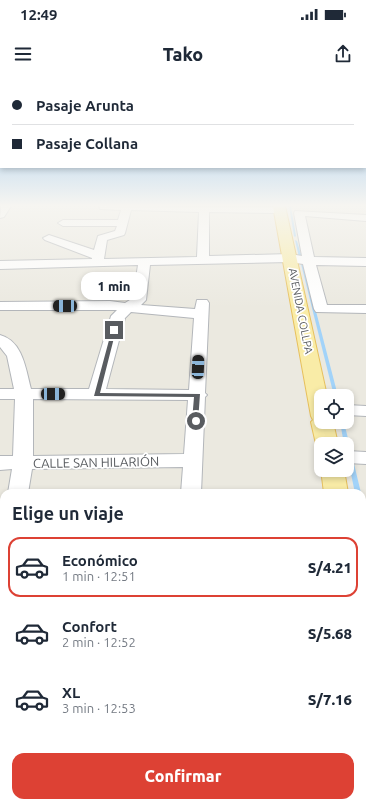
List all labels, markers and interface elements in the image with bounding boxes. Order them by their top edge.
text: 12:49 [20,6,58,23]
icon: menu [12,43,34,65]
icon: share [332,43,354,65]
text: Tako [163,44,203,64]
text: Pasaje Arunta [36,97,134,114]
text: Pasaje Collana [36,135,138,152]
street label: AVENIDA COLLPA [287,267,315,356]
callout: 1 min [81,272,147,300]
text: 1 min [97,279,131,293]
car [53,300,77,312]
route end [105,321,123,339]
car [192,355,204,379]
car [41,388,65,400]
map controls [314,389,354,477]
button: locate [314,389,354,429]
route start [187,412,205,430]
button: layers [314,437,354,477]
street label: CALLE SAN HILARIÓN [33,454,159,470]
text: Elige un viaje [12,503,124,523]
icon: car [14,549,50,585]
text: Económico [62,552,138,569]
text: S/4.21 [308,559,352,576]
text: 1 min · 12:51 [62,569,136,583]
icon: car [14,615,50,651]
text: Confort [62,618,117,635]
text: S/5.68 [308,625,352,642]
text: 2 min · 12:52 [62,635,136,649]
icon: car [14,681,50,717]
text: XL [62,684,80,701]
text: S/7.16 [308,691,352,708]
text: 3 min · 12:53 [62,701,136,715]
button: Confirmar [12,753,354,799]

